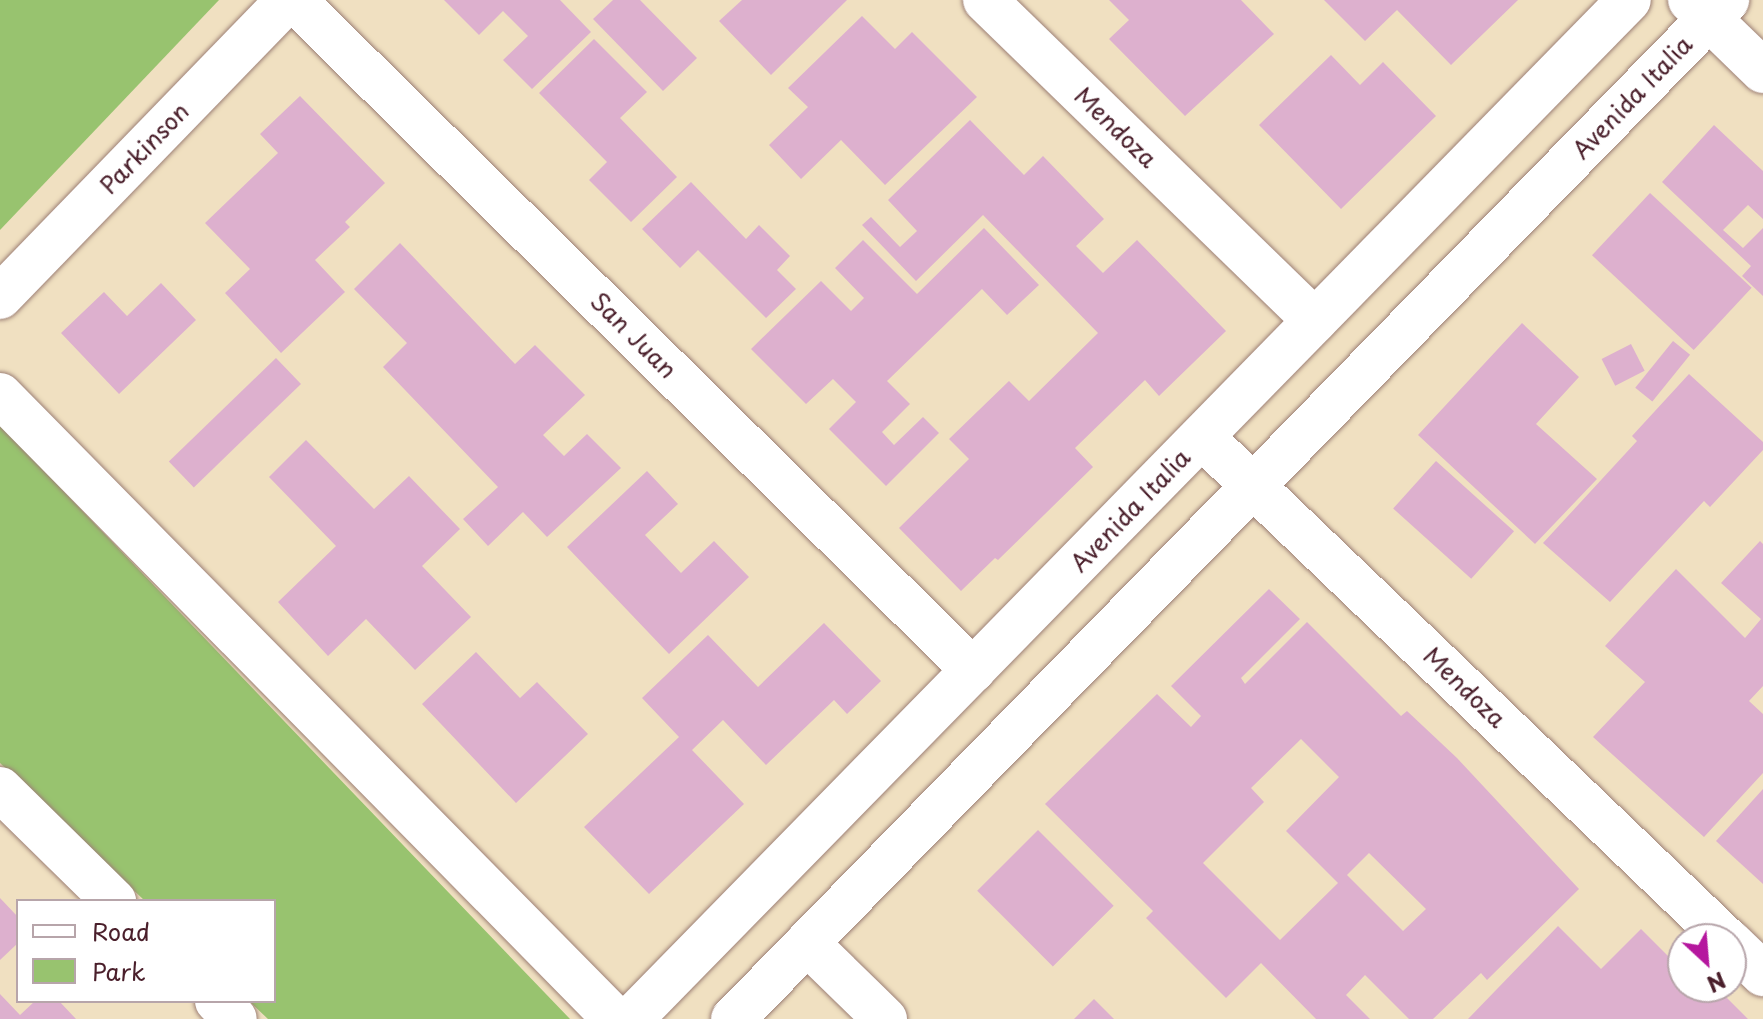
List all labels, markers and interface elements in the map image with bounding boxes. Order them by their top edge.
street label: Avenida Italia [1566,30,1698,164]
street label: Mendoza [1069,81,1163,173]
street label: Parkinson [94,97,194,199]
street label: San Juan [585,286,683,384]
street label: Avenida Italia [1064,443,1196,577]
street label: Mendoza [1418,641,1512,733]
legend [16,899,276,1003]
text: Road [92,913,150,949]
north arrow [1667,923,1747,1003]
text: Park [92,953,146,989]
text: N [1702,965,1732,1002]

